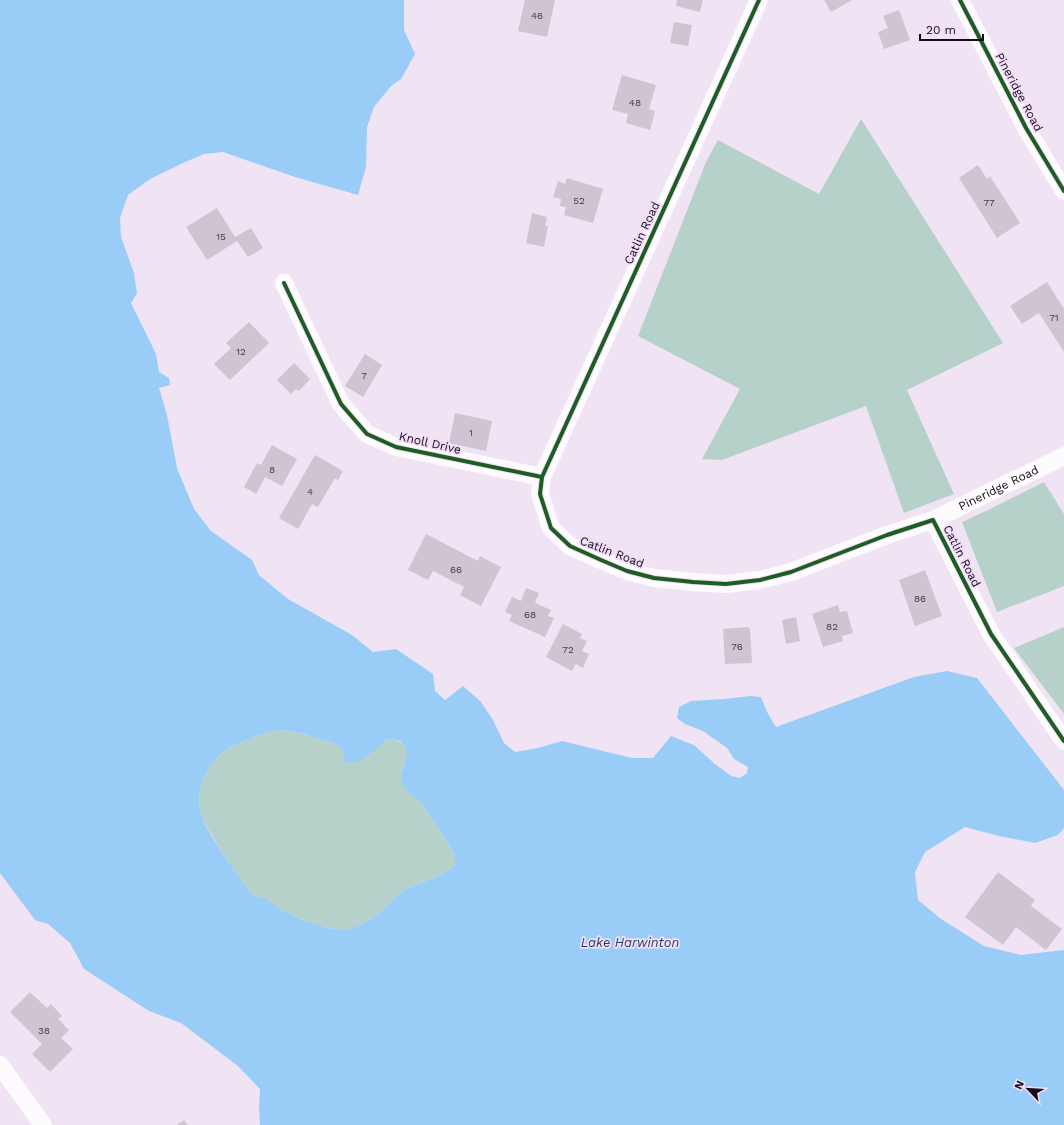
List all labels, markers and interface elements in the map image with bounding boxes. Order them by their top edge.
house number: 46 [531,10,543,21]
scale bar [920,16,983,42]
text: 20 m [926,23,956,37]
street label: Pineridge Road [992,50,1046,134]
house number: 48 [629,97,641,108]
house number: 52 [573,195,585,206]
house number: 77 [983,197,995,208]
street label: Catlin Road [621,199,663,267]
house number: 15 [216,231,226,242]
house number: 71 [1049,312,1059,323]
house number: 12 [236,346,246,357]
house number: 7 [361,370,367,381]
house number: 1 [469,427,473,438]
street label: Knoll Drive [398,429,463,457]
street label: Pineridge Road [956,463,1041,513]
house number: 8 [269,464,275,475]
house number: 4 [307,486,313,497]
street label: Catlin Road [940,523,984,589]
street label: Catlin Road [578,533,646,571]
house number: 66 [450,564,462,575]
house number: 86 [914,593,926,604]
house number: 68 [524,609,536,620]
house number: 82 [826,621,838,632]
house number: 76 [731,641,743,652]
house number: 72 [562,644,574,655]
water label: Lake Harwinton [581,935,679,950]
house number: 38 [38,1025,50,1036]
north arrow [1008,1069,1048,1109]
text: N [1012,1079,1027,1091]

